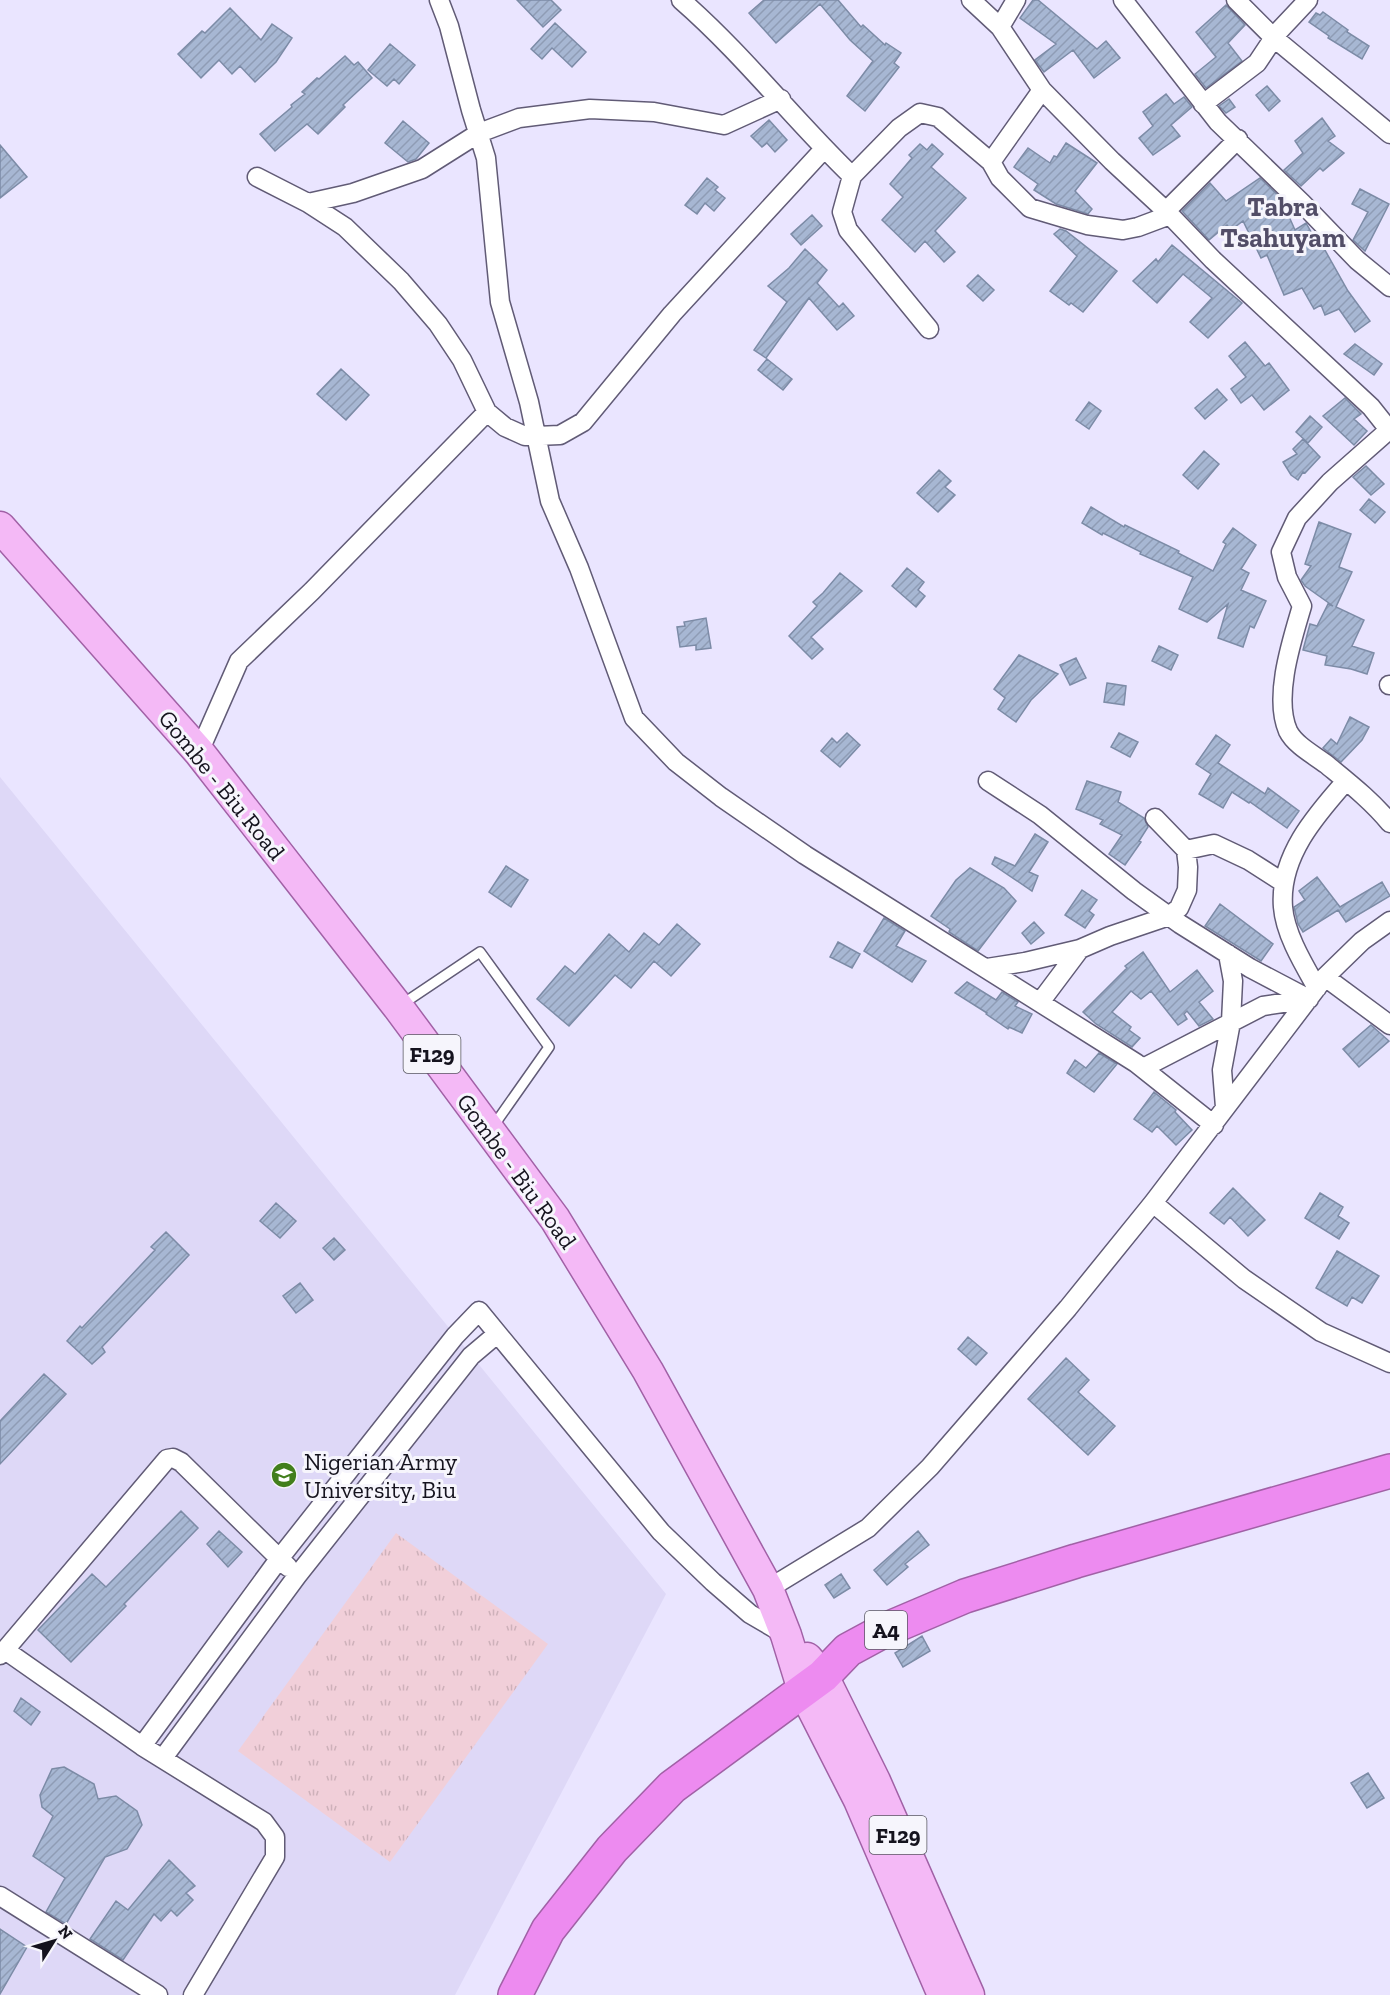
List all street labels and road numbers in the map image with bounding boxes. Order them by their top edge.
street label: Gombe - Biu Road [153,704,291,866]
road number: F129 [404,1035,460,1073]
street label: Gombe - Biu Road [451,1088,583,1254]
road number: A4 [865,1611,907,1649]
road number: F129 [870,1816,926,1854]

